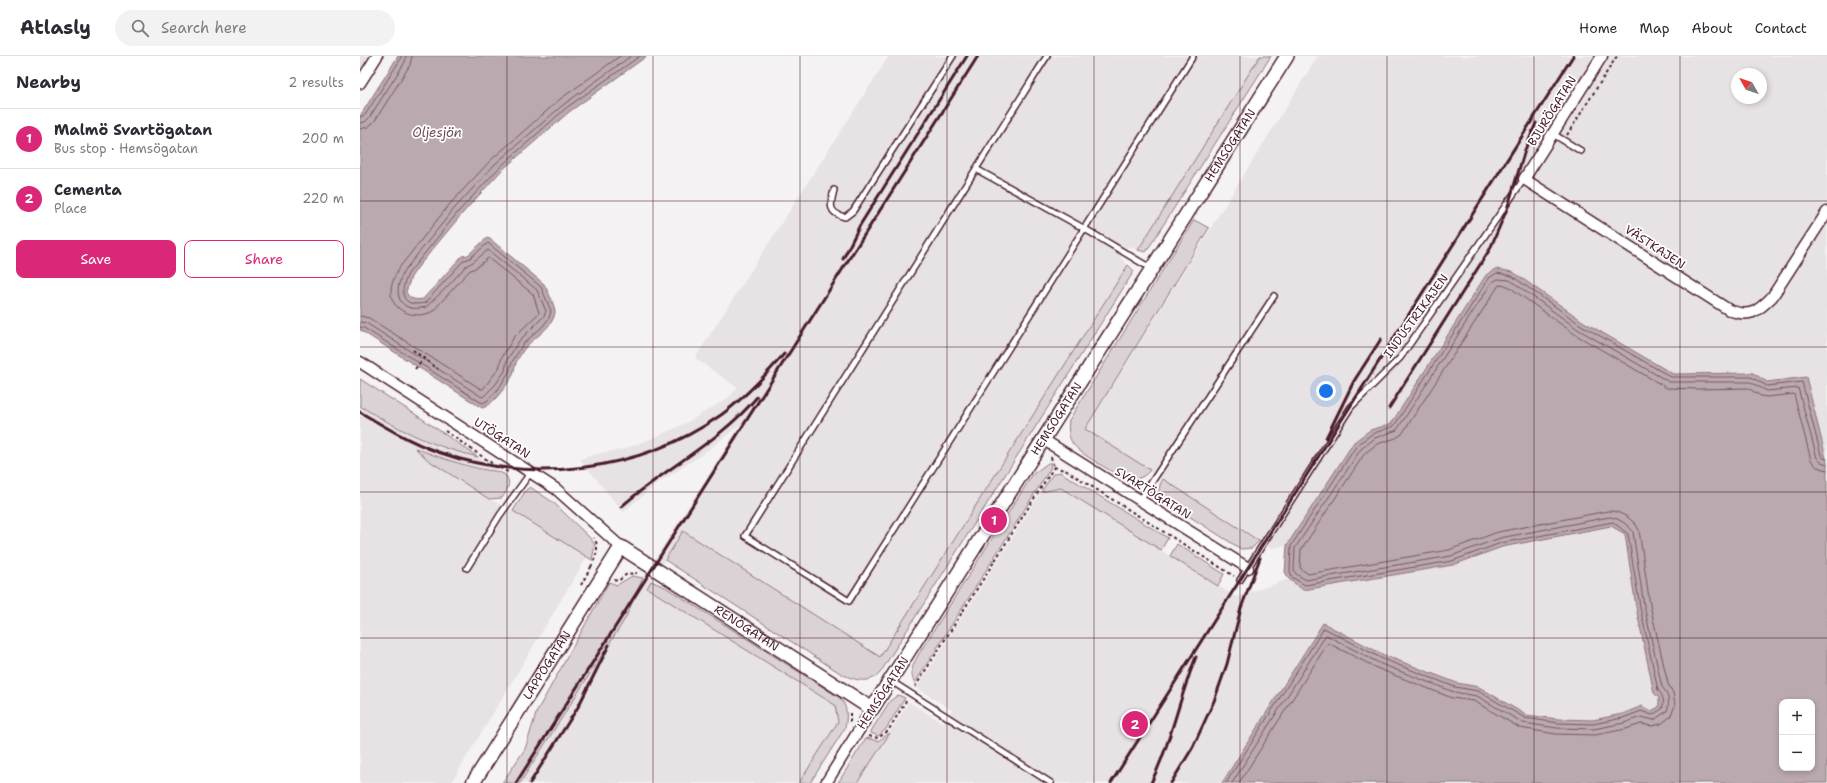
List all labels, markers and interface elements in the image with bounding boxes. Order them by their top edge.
search box [115,10,395,46]
text: Atlasly [20,15,91,40]
icon: search [129,17,151,39]
text: Search here [161,18,247,38]
text: Home [1579,19,1618,37]
text: Map [1640,19,1670,37]
text: About [1692,19,1733,37]
text: Contact [1755,19,1807,37]
north arrow [1731,68,1767,104]
text: Nearby [16,71,81,93]
street label: BJURÖGATAN [1524,73,1580,149]
text: 2 results [288,74,344,91]
street label: HEMSÖGATAN [1201,106,1259,185]
text: Malmö Svartögatan [54,120,212,140]
water label: Oljesjön [412,124,462,141]
text: 1 [26,130,32,147]
text: 200 m [302,130,344,147]
text: Bus stop · Hemsögatan [54,140,198,157]
text: Cementa [54,180,122,200]
text: 2 [24,190,34,207]
text: 220 m [302,190,344,207]
text: Place [54,200,87,217]
street label: VÄSTKAJEN [1622,221,1688,273]
button: Save [16,240,176,278]
button: Share [184,240,344,278]
street label: INDUSTRIKAJEN [1380,271,1452,361]
street label: HEMSÖGATAN [1027,379,1086,459]
your location [1316,381,1336,401]
street label: UTÖGATAN [471,414,533,462]
street label: SVARTÖGATAN [1112,463,1194,523]
pin: 1 [981,505,1007,535]
street label: RENÖGATAN [711,601,782,655]
street label: LAPPÖGATAN [519,628,574,703]
street label: HEMSÖGATAN [854,654,912,732]
map controls [1779,699,1815,771]
button: + [1779,699,1815,735]
pin: 2 [1122,709,1148,739]
button: − [1779,735,1815,771]

